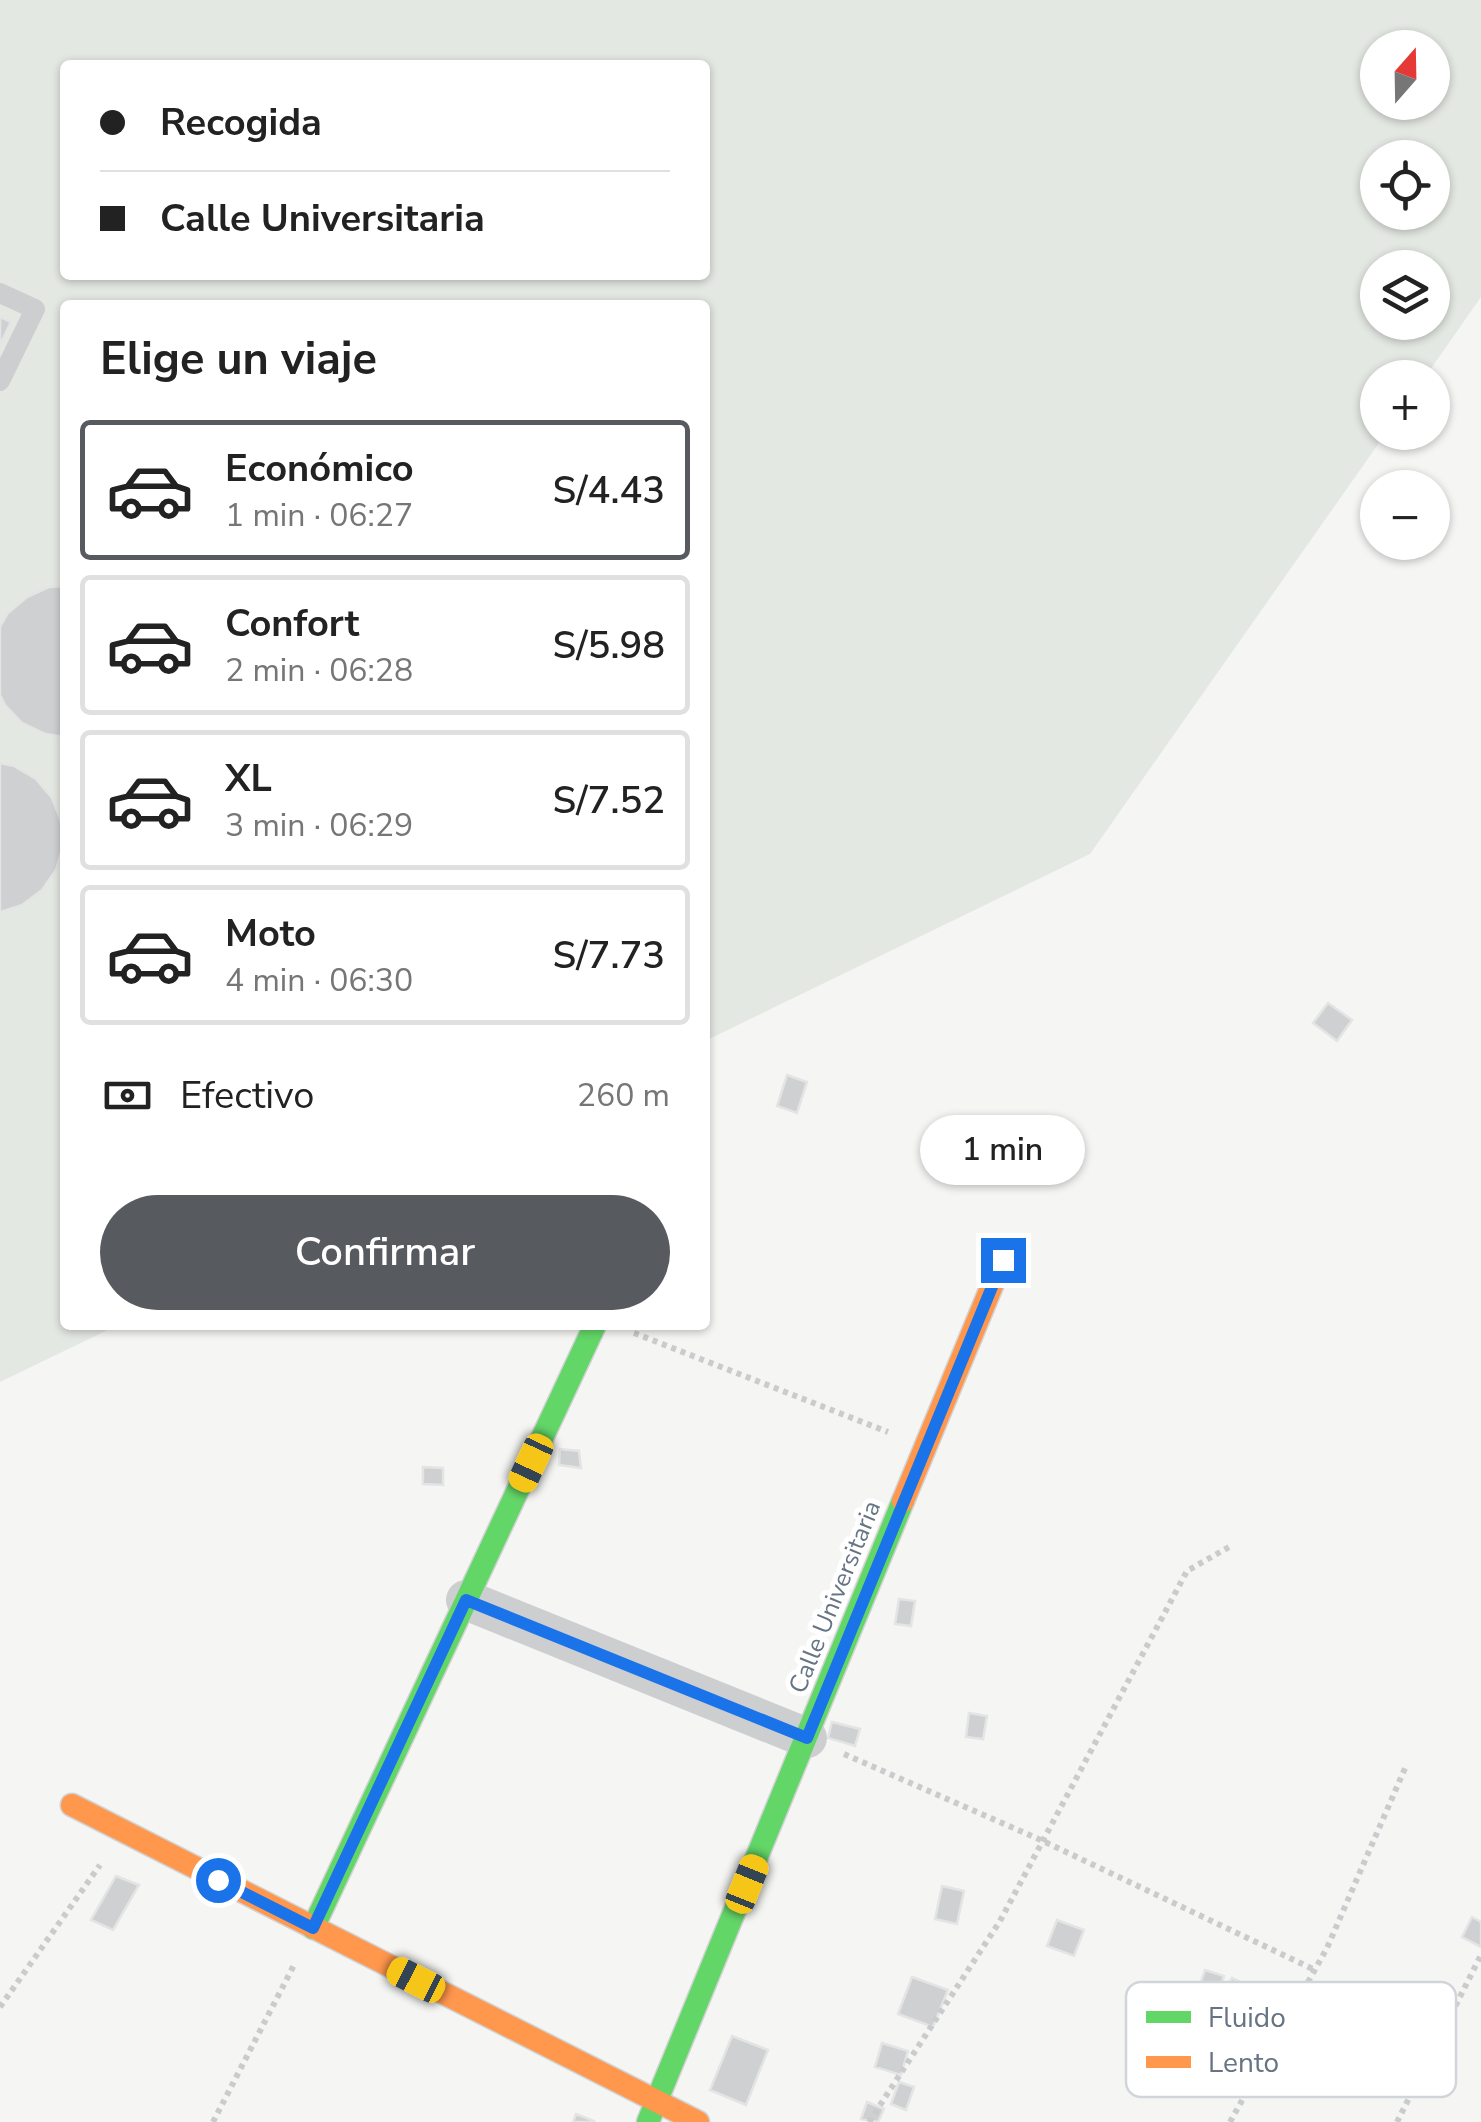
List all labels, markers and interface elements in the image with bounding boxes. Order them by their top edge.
north arrow [1360,30,1450,120]
map controls [1360,30,1450,560]
text: Recogida [160,97,322,148]
button: locate [1360,140,1450,230]
text: Calle Universitaria [160,193,485,244]
button: layers [1360,250,1450,340]
text: Elige un viaje [100,329,377,390]
button: + [1360,360,1450,450]
text: Económico [225,443,414,494]
icon: car [105,445,195,535]
text: S/4.43 [552,465,665,516]
button: − [1360,470,1450,560]
text: 1 min · 06:27 [225,494,413,537]
text: Confort [225,598,359,649]
icon: car [105,600,195,690]
text: S/5.98 [552,620,665,671]
text: 2 min · 06:28 [225,649,413,692]
text: XL [225,753,272,804]
icon: car [105,755,195,845]
text: S/7.52 [552,775,665,826]
text: 3 min · 06:29 [225,804,413,847]
text: Moto [225,908,316,959]
icon: car [105,910,195,1000]
text: S/7.73 [552,930,665,981]
text: 4 min · 06:30 [225,959,413,1002]
icon: cash [100,1068,155,1123]
text: Efectivo [180,1070,314,1121]
text: 260 m [577,1074,670,1117]
callout: 1 min [920,1115,1086,1185]
text: 1 min [962,1128,1043,1171]
button: Confirmar [100,1195,670,1310]
route end [981,1238,1026,1283]
car [505,1429,557,1497]
street label: Calle Universitaria [781,1496,889,1698]
car [722,1851,772,1917]
route start [196,1858,241,1903]
car [382,1953,450,2007]
legend [1126,1982,1456,2097]
text: Fluido [1208,1999,1286,2037]
text: Lento [1208,2044,1279,2082]

